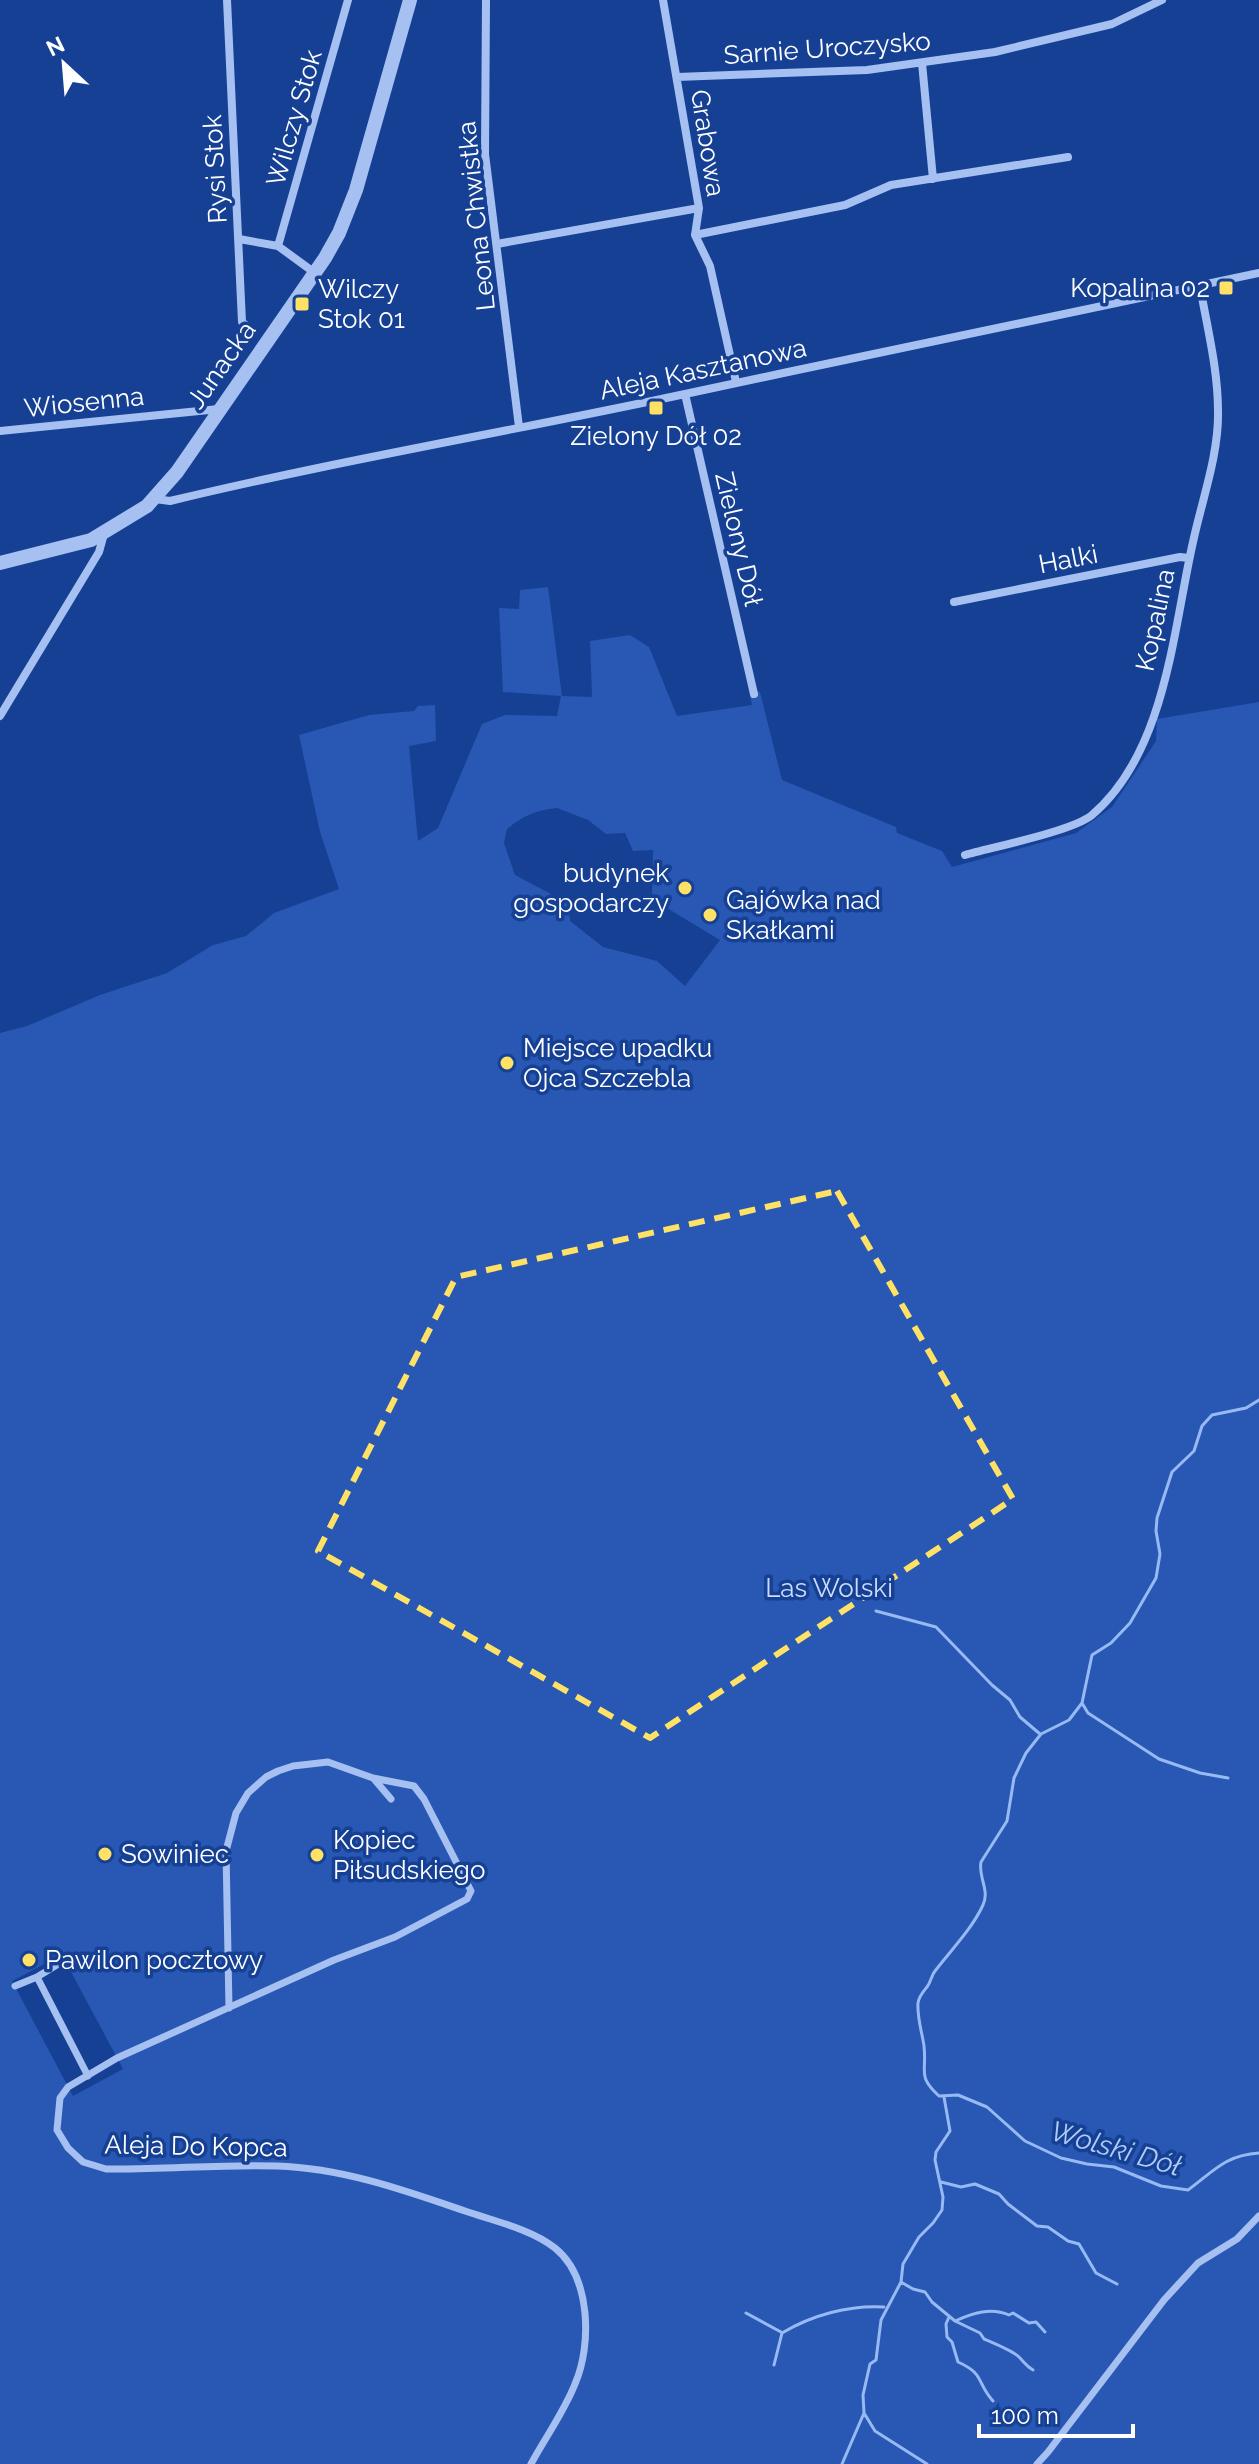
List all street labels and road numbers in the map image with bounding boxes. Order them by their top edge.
street label: Sarnie Uroczysko [723,26,931,70]
street label: Wilczy Stok [260,46,328,190]
street label: Grabowa [685,87,731,199]
street label: Rysi Stok [197,114,233,224]
street label: Leona Chwistka [451,120,501,312]
street label: Junacka [180,316,262,414]
street label: Aleja Kasztanowa [597,332,809,406]
street label: Wiosenna [22,381,146,423]
street label: Zielony Dół [709,469,769,609]
street label: Halki [1036,539,1100,579]
street label: Kopalina [1130,566,1180,674]
street label: Aleja Do Kopca [104,2129,288,2163]

